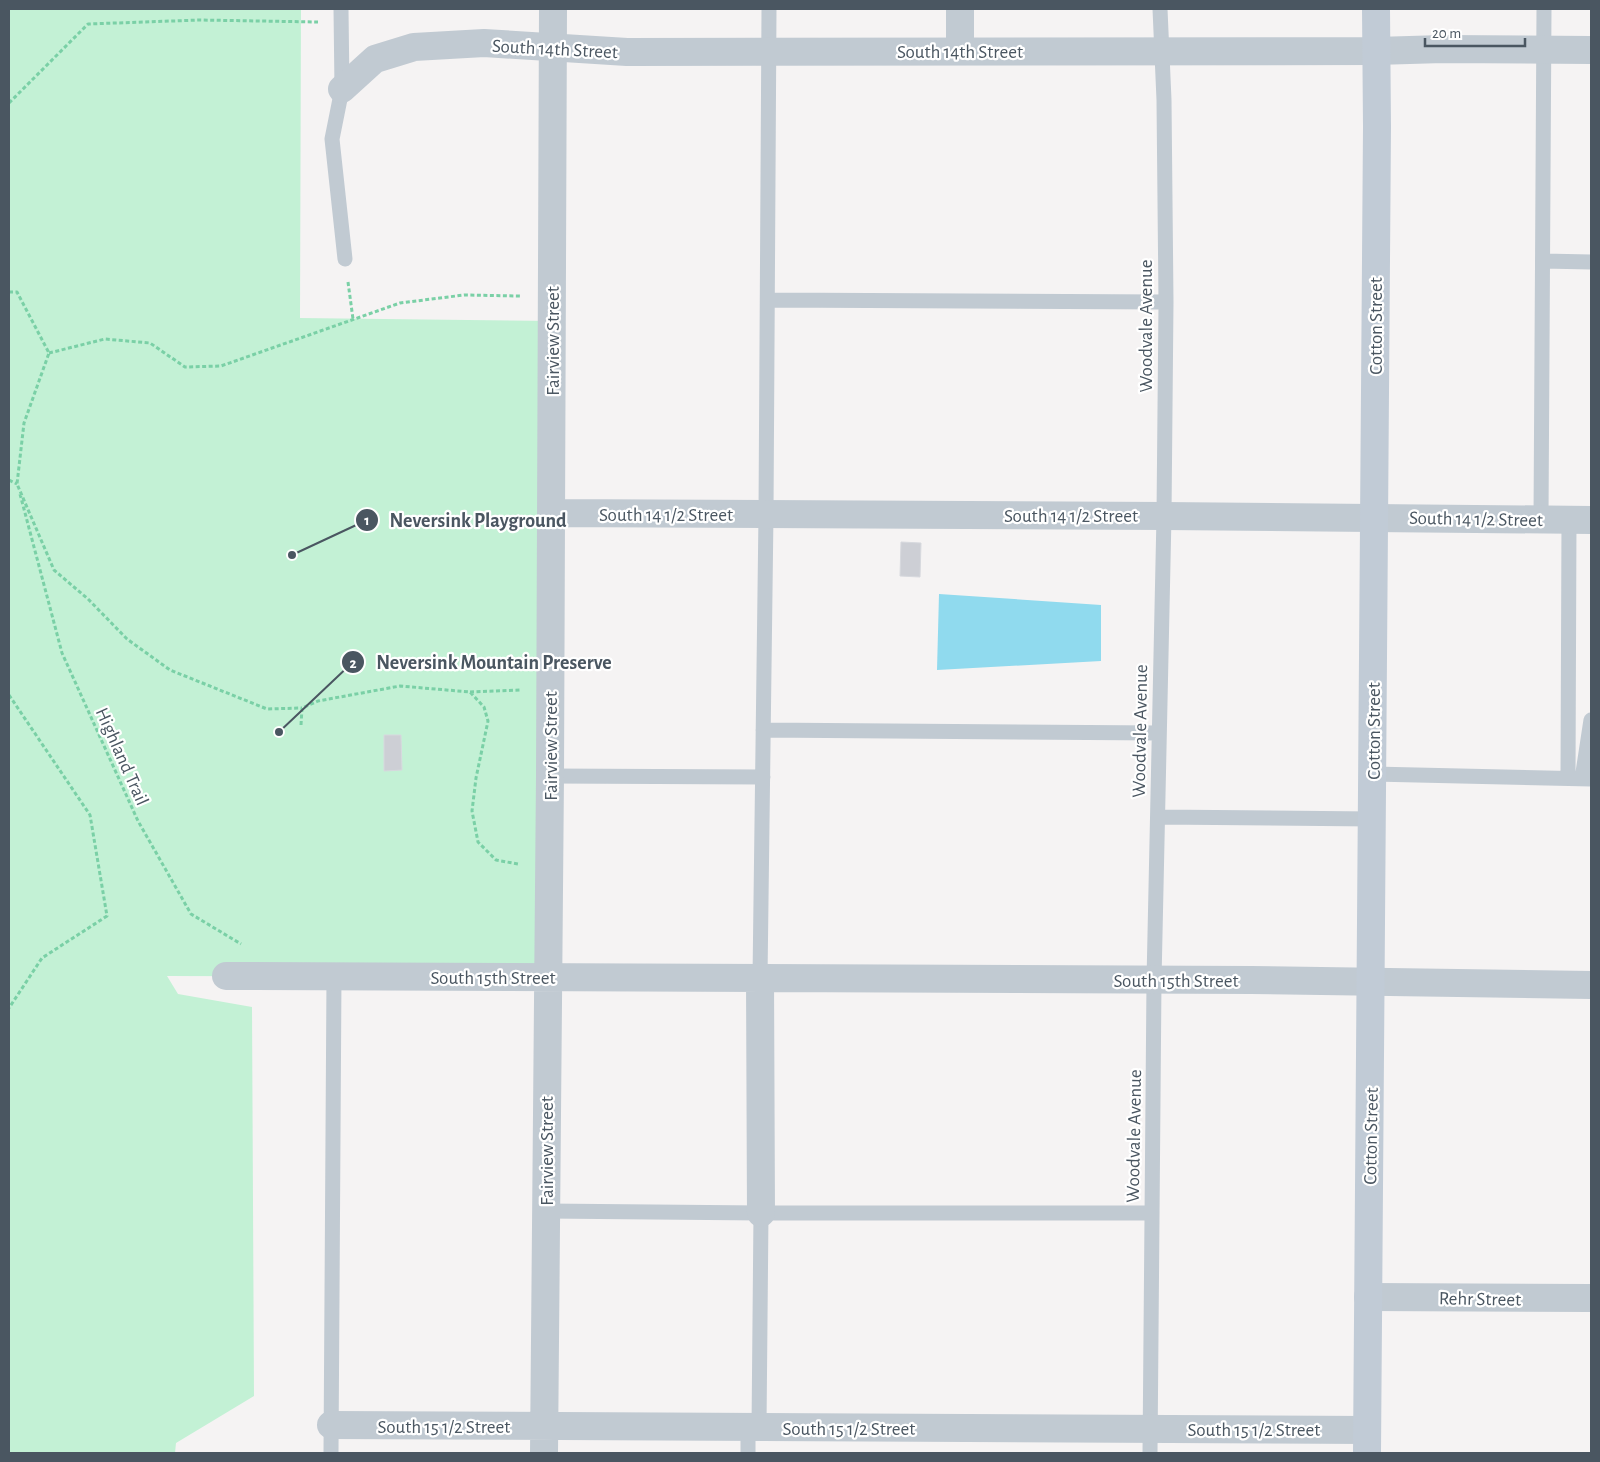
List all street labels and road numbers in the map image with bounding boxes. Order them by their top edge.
street label: South 14th Street [491,37,618,62]
street label: South 14th Street [897,43,1023,62]
street label: Woodvale Avenue [1137,259,1156,393]
street label: Cotton Street [1367,277,1386,375]
street label: Fairview Street [544,286,563,396]
street label: South 14 1/2 Street [599,506,733,525]
street label: South 14 1/2 Street [1004,507,1138,526]
street label: South 14 1/2 Street [1409,509,1543,530]
street label: Woodvale Avenue [1130,664,1151,798]
street label: Cotton Street [1365,682,1384,780]
street label: Fairview Street [542,691,561,801]
street label: Highland Trail [92,705,152,808]
street label: South 15th Street [431,969,555,988]
street label: South 15th Street [1114,972,1238,991]
street label: Woodvale Avenue [1124,1069,1145,1203]
street label: Cotton Street [1361,1087,1382,1185]
street label: Fairview Street [538,1096,557,1206]
street label: Rehr Street [1439,1289,1521,1310]
street label: South 15 1/2 Street [378,1418,510,1437]
street label: South 15 1/2 Street [783,1420,915,1439]
street label: South 15 1/2 Street [1188,1421,1320,1440]

